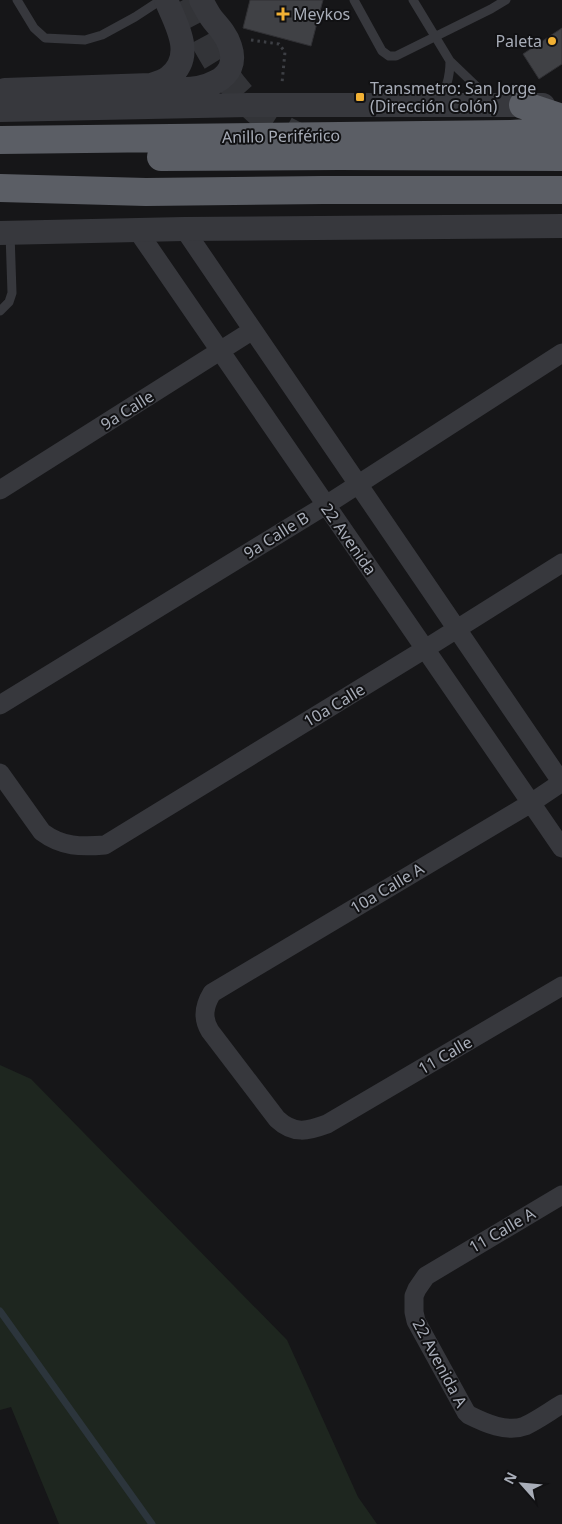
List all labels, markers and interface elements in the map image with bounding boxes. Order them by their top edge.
place label: Meykos [293,3,350,25]
marker: Meykos [277,8,289,20]
place label: Paleta [495,30,542,52]
marker: Paleta [546,35,558,47]
place label: Transmetro: San Jorge (Dirección Colón) [370,77,536,117]
marker: Transmetro: San Jorge (Dirección Colón) [354,91,366,103]
street label: Anillo Periférico [222,124,340,148]
street label: 9a Calle [96,385,158,435]
street label: 22 Avenida [316,499,382,579]
street label: 9a Calle B [239,506,313,564]
street label: 10a Calle [299,678,369,732]
street label: 10a Calle A [346,857,429,919]
street label: 11 Calle [414,1031,476,1079]
street label: 11 Calle A [465,1202,540,1258]
street label: 22 Avenida A [408,1315,473,1412]
north arrow [497,1459,547,1509]
text: N [499,1468,521,1487]

